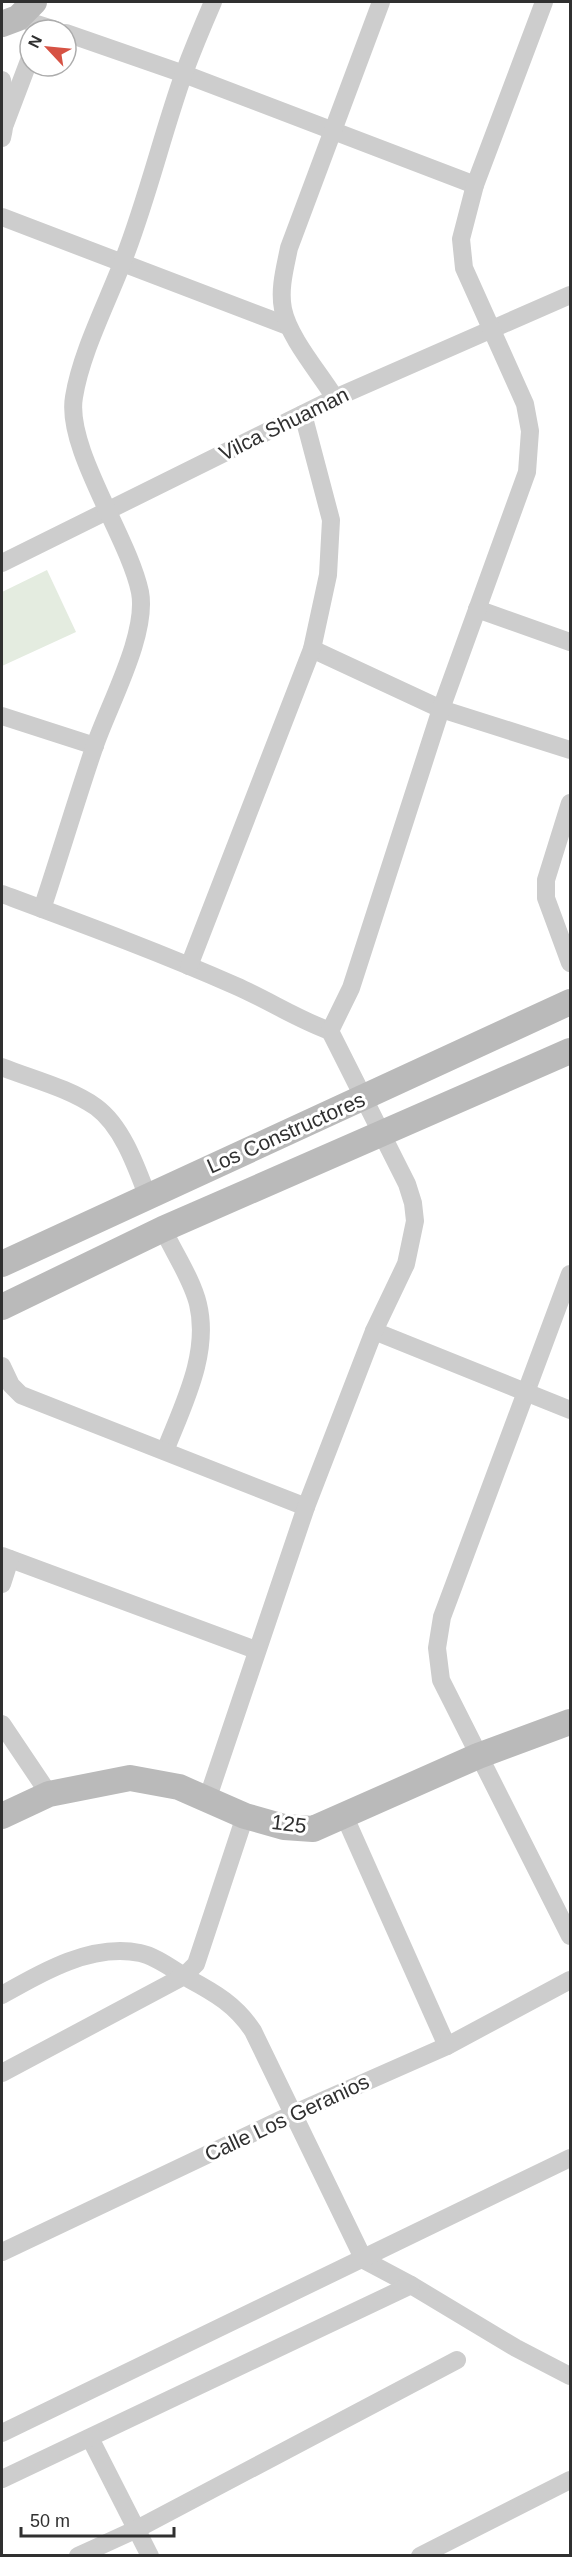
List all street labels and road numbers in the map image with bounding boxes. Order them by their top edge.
street label: Vilca Shuaman [215,382,352,465]
street label: Los Constructores [203,1087,368,1178]
street label: 125 [270,1810,308,1837]
street label: Calle Los Geranios [201,2069,373,2166]

